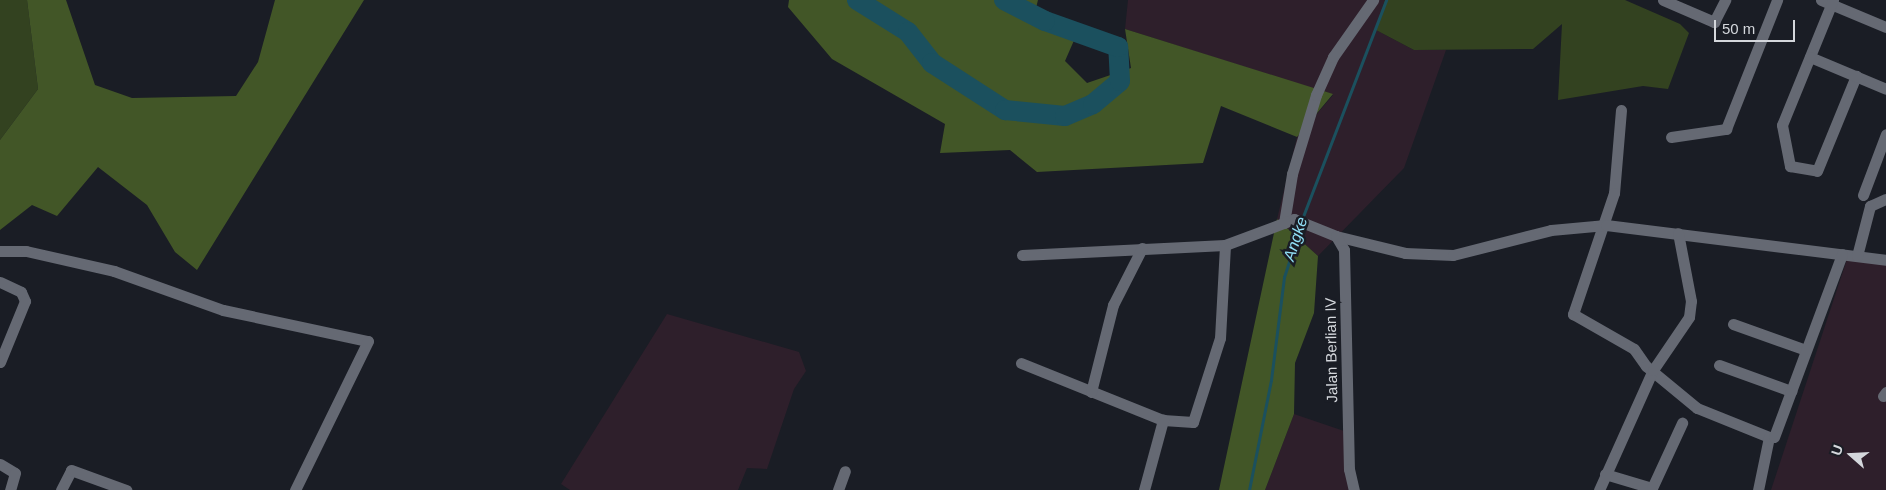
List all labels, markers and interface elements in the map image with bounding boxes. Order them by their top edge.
scale bar [1716,10,1797,42]
text: 50 m [1722,20,1755,37]
water label: Angke [1280,214,1312,264]
street label: Jalan Berlian IV [1321,297,1341,403]
north arrow [1826,430,1876,480]
text: U [1828,443,1846,458]

